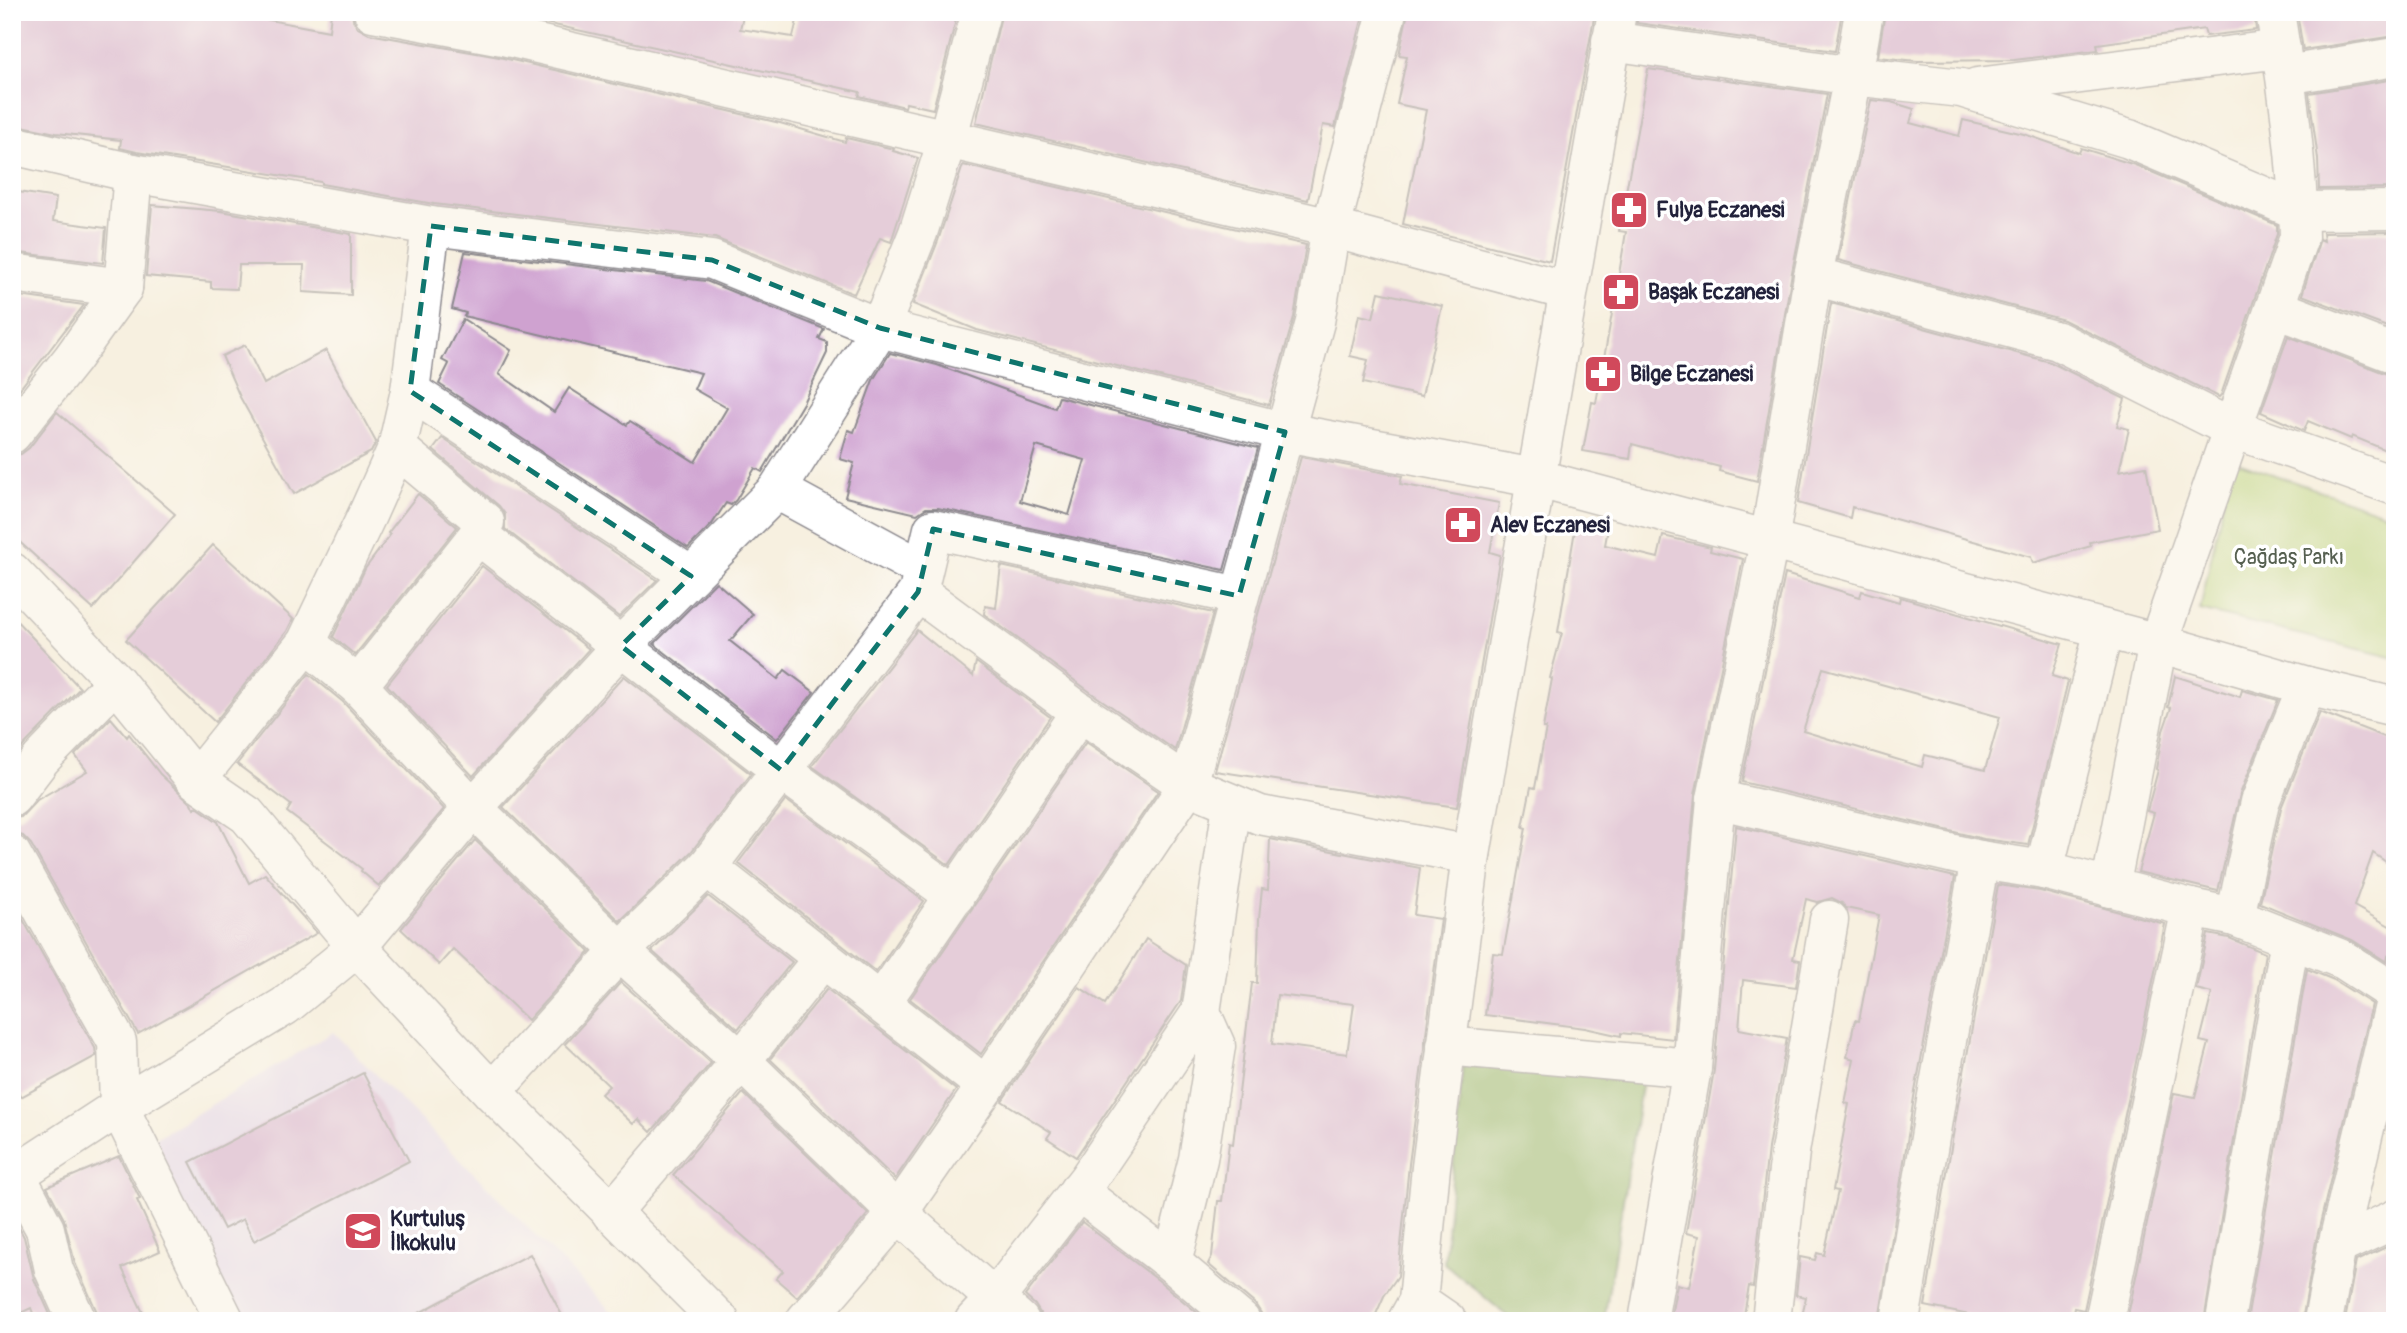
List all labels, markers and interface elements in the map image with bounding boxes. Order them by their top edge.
pharmacy icon: Fulya Eczanesi [1608,189,1650,231]
place label: Fulya Eczanesi [1656,197,1785,224]
pharmacy icon: Başak Eczanesi [1600,271,1642,313]
place label: Başak Eczanesi [1648,279,1779,306]
pharmacy icon: Bilge Eczanesi [1582,353,1624,395]
place label: Bilge Eczanesi [1630,361,1753,388]
pharmacy icon: Alev Eczanesi [1442,504,1484,546]
place label: Alev Eczanesi [1490,512,1610,539]
park label: Çağdaş Parkı [2234,544,2344,571]
place label: Kurtuluş İlkokulu [390,1206,465,1257]
school or university icon: Kurtuluş İlkokulu [342,1210,384,1252]

